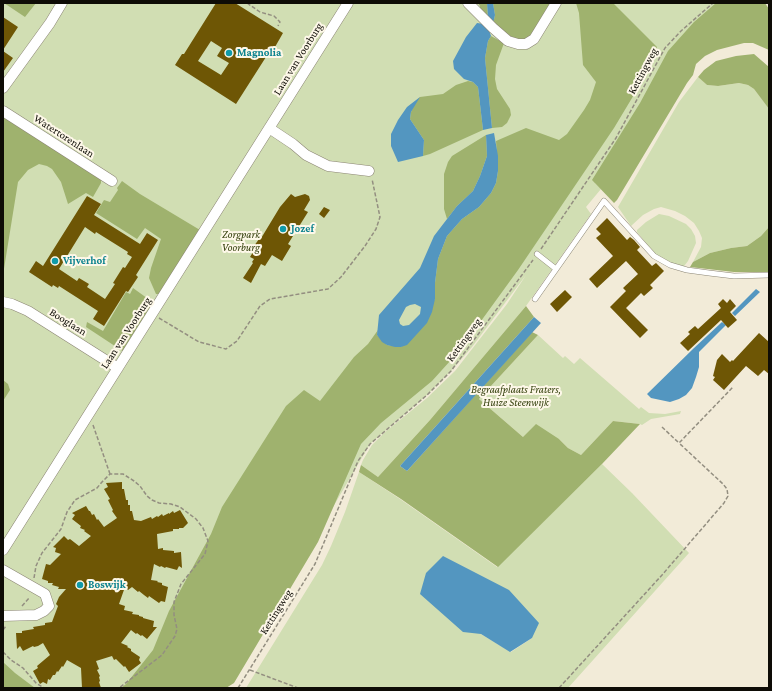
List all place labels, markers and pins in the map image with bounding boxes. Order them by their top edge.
place label: Magnolia [237,46,281,60]
marker: Magnolia [224,48,234,58]
place label: Jozef [291,222,314,236]
marker: Jozef [278,224,288,234]
place label: Vijverhof [63,254,106,268]
marker: Vijverhof [50,256,60,266]
place label: Boswijk [88,578,126,592]
marker: Boswijk [75,580,85,590]

